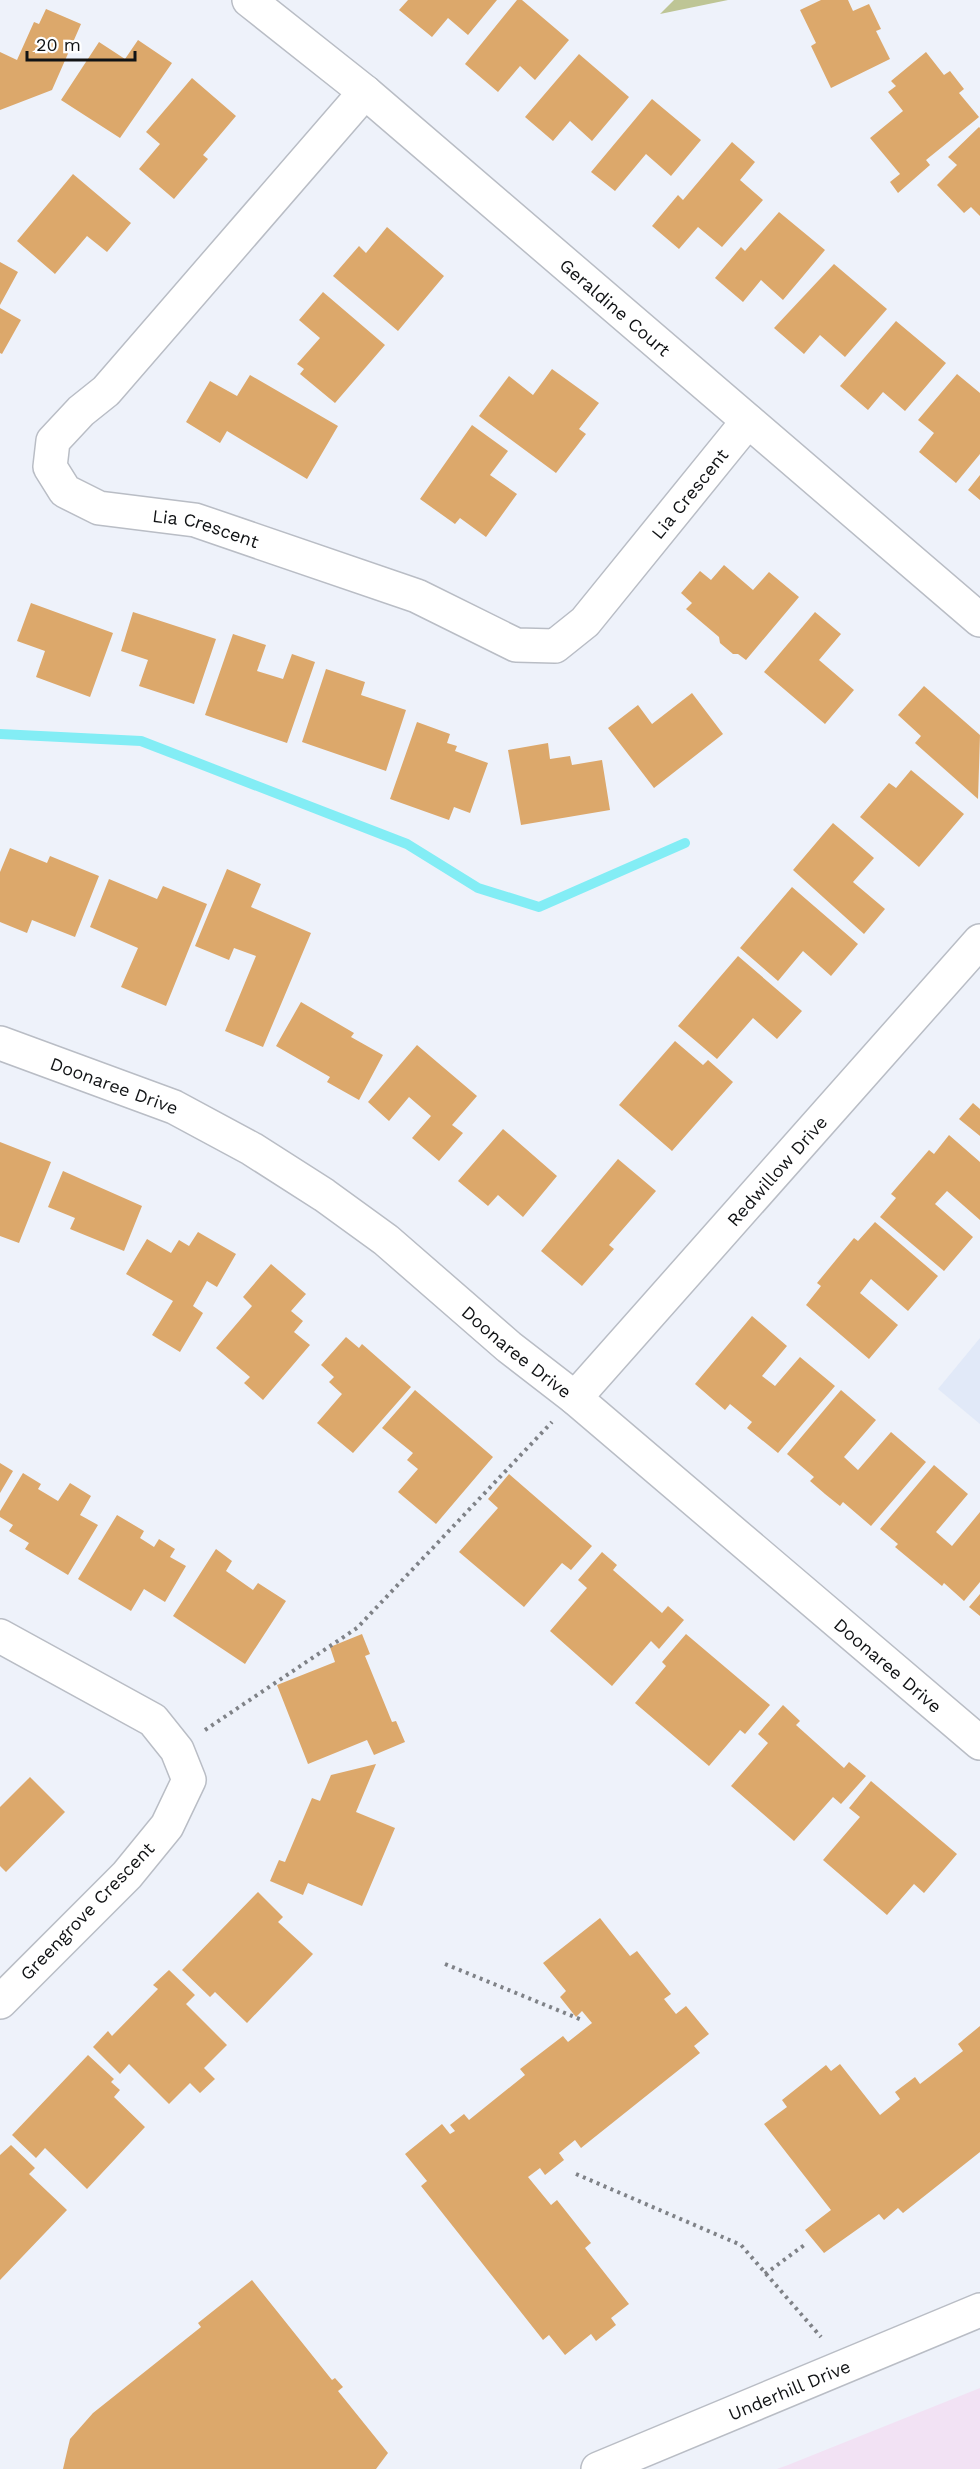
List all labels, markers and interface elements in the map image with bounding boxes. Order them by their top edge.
scale bar [27,24,135,62]
text: 20 m [36,34,81,55]
street label: Geraldine Court [556,254,675,360]
street label: Lia Crescent [647,444,732,543]
street label: Lia Crescent [151,504,262,552]
street label: Doonaree Drive [48,1052,181,1118]
street label: Redwillow Drive [722,1111,831,1230]
street label: Doonaree Drive [458,1301,576,1402]
street label: Doonaree Drive [830,1613,946,1717]
street label: Greengrove Crescent [16,1837,159,1984]
street label: Underhill Drive [725,2355,853,2424]

